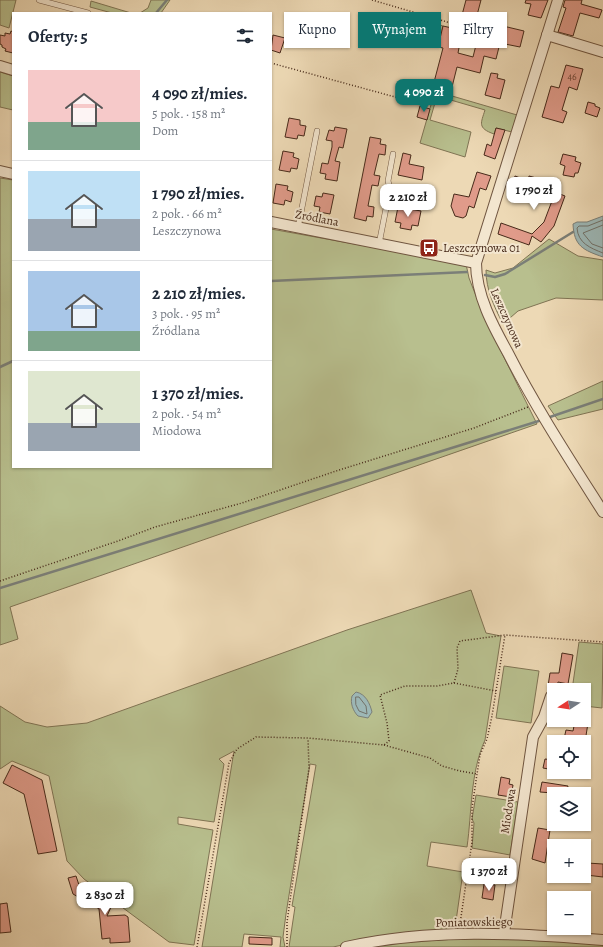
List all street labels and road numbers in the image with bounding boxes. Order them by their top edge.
street label: Źródlana [294,206,341,230]
street label: Leszczynowa [487,286,527,351]
street label: Miodowa [497,787,520,835]
street label: Poniatowskiego [435,913,513,931]

